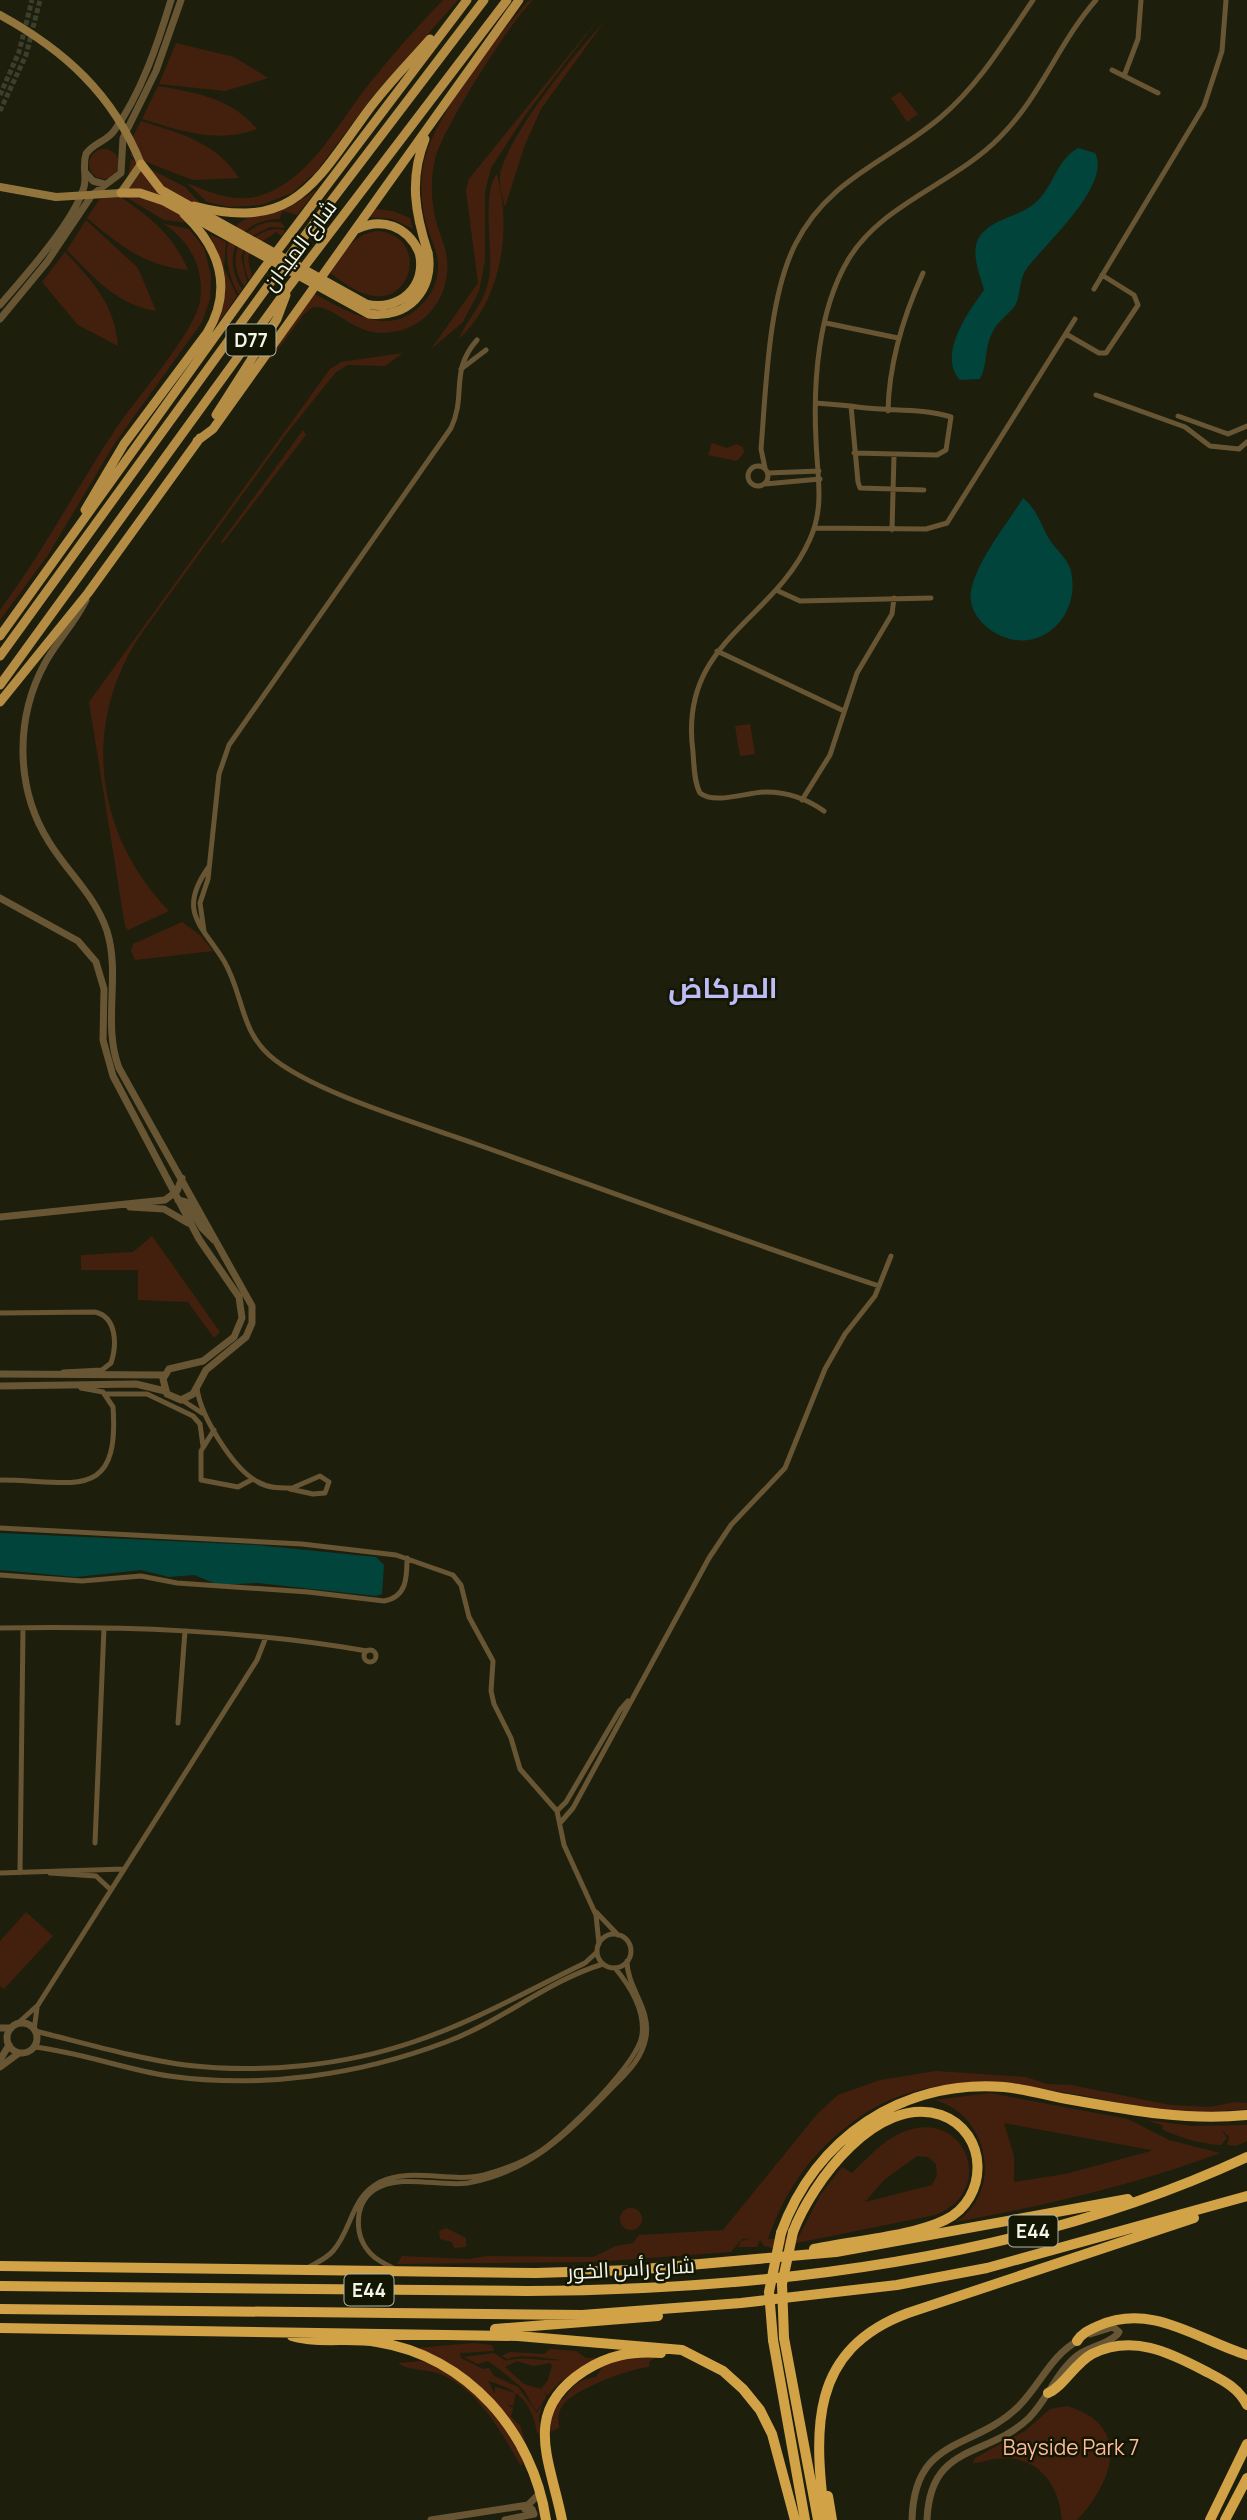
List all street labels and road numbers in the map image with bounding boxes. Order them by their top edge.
street label: شارع الميدان [255,194,343,297]
road number: D77 [226,324,276,356]
road number: E44 [1009,2216,1058,2246]
street label: شارع رأس الخور [566,2251,695,2286]
road number: E44 [344,2274,394,2306]

